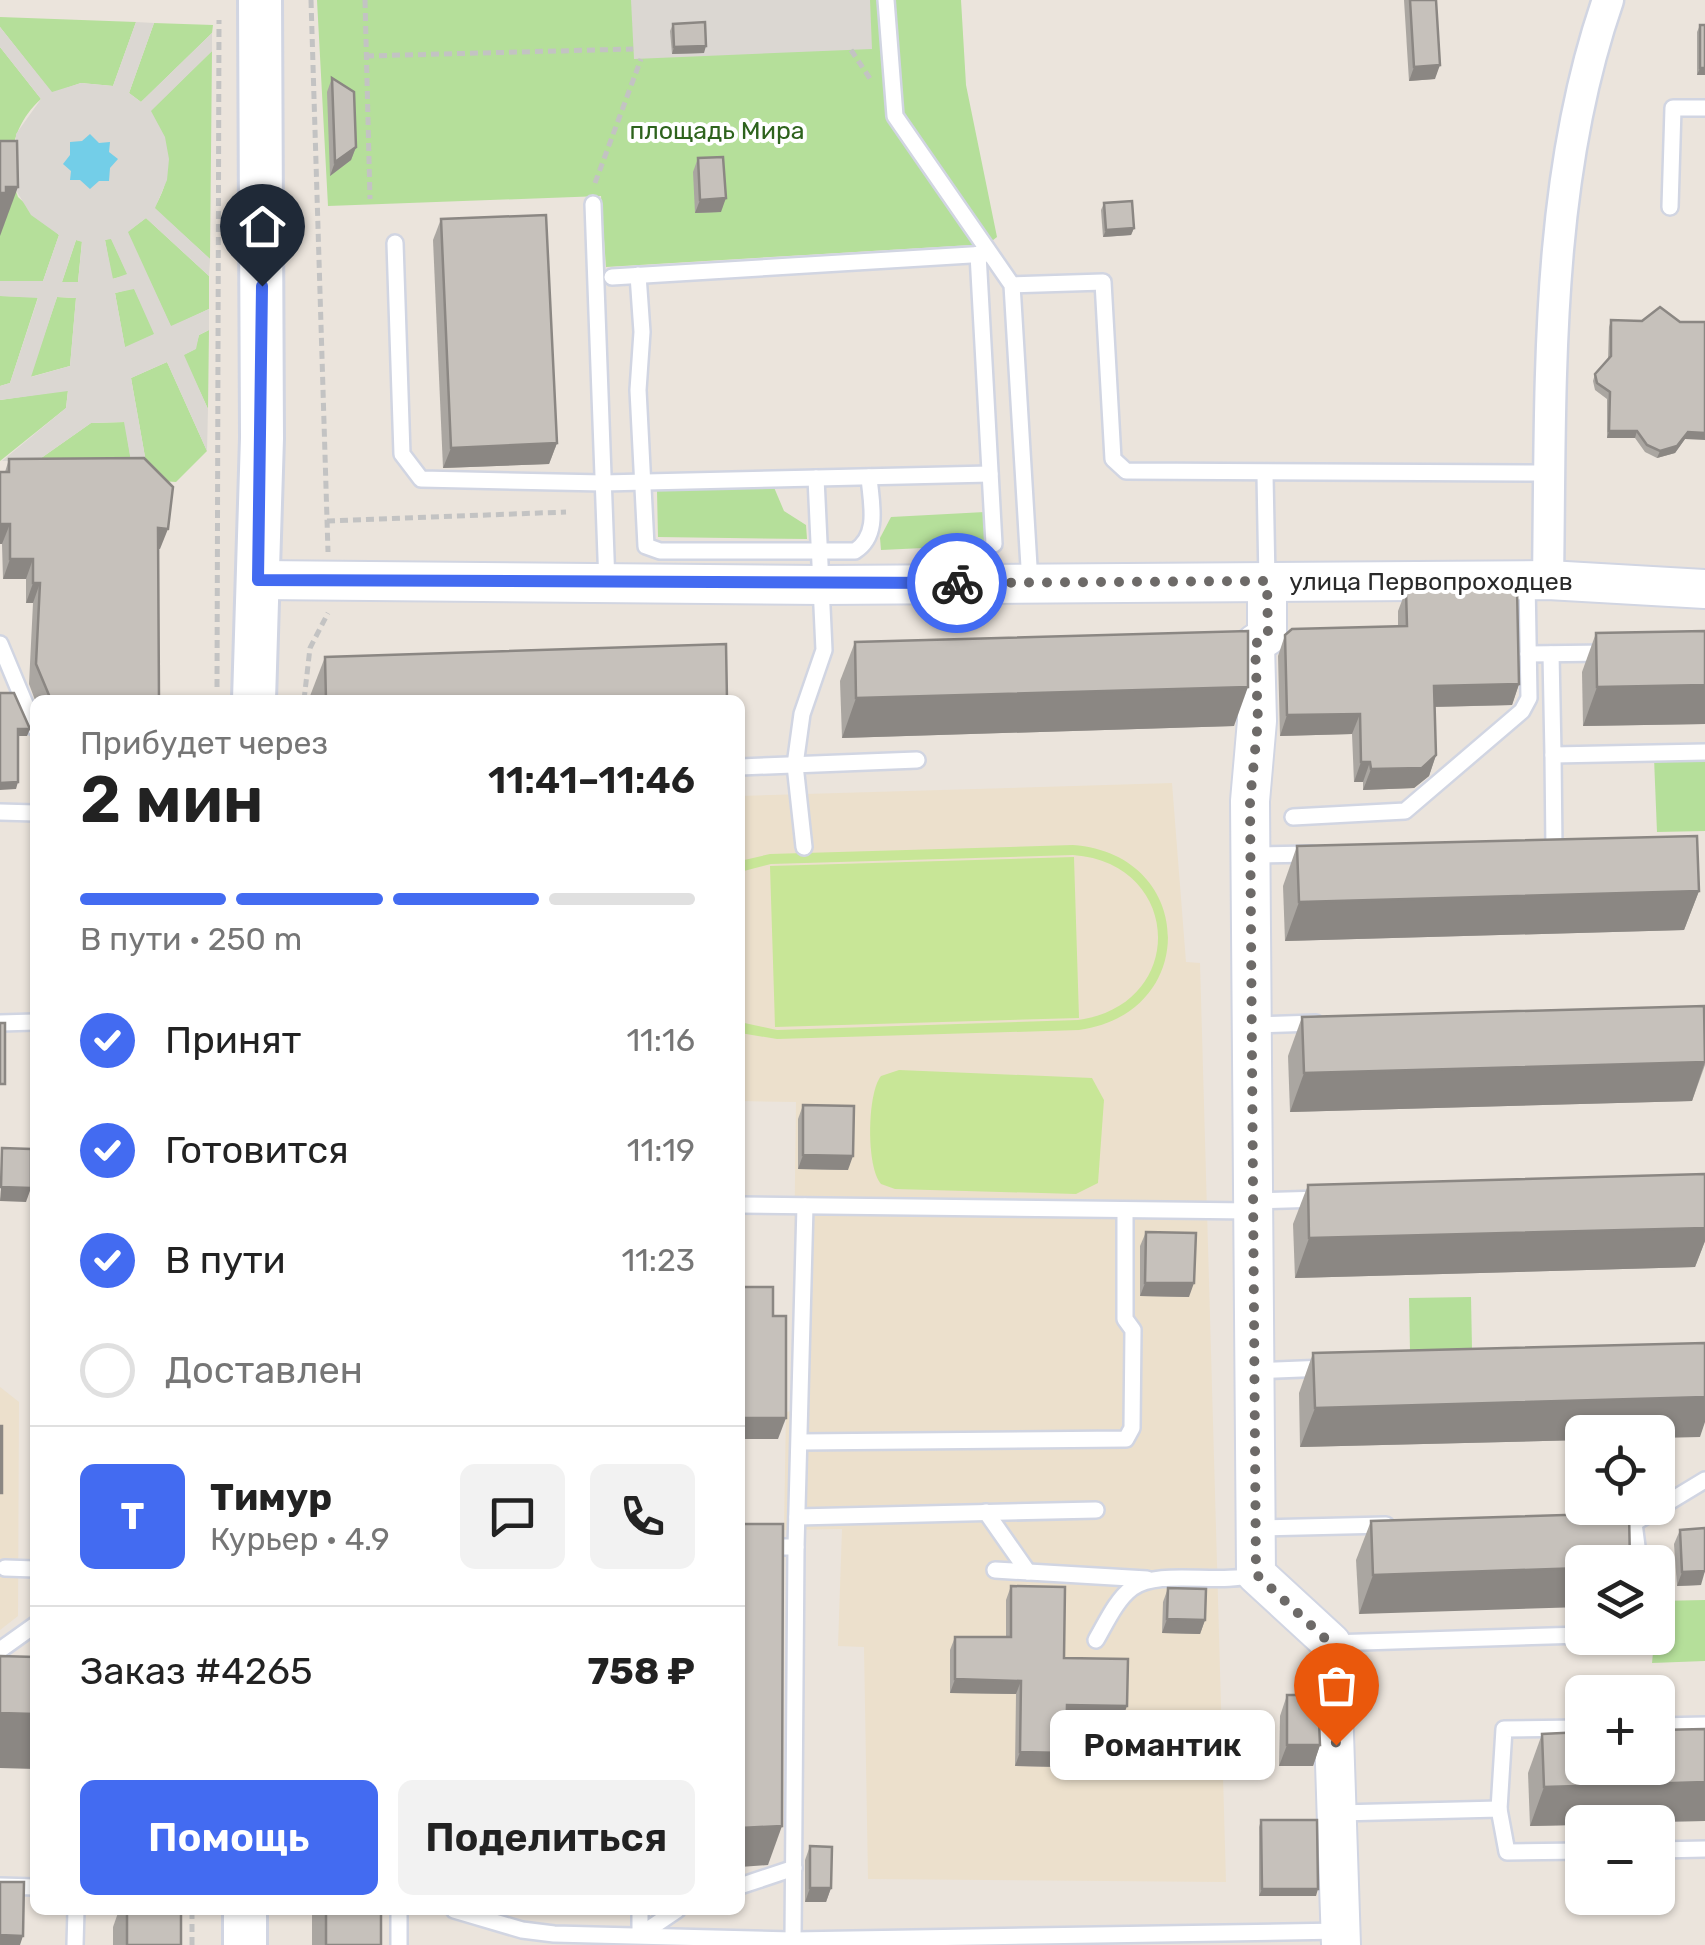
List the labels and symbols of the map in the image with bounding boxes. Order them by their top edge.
park label: площадь Мира [629,116,805,145]
pin [220,184,305,287]
courier [907,533,1007,633]
street label: улица Первопроходцев [1289,567,1573,596]
pin [1294,1643,1379,1746]
callout: Романтик [1051,1710,1276,1780]

